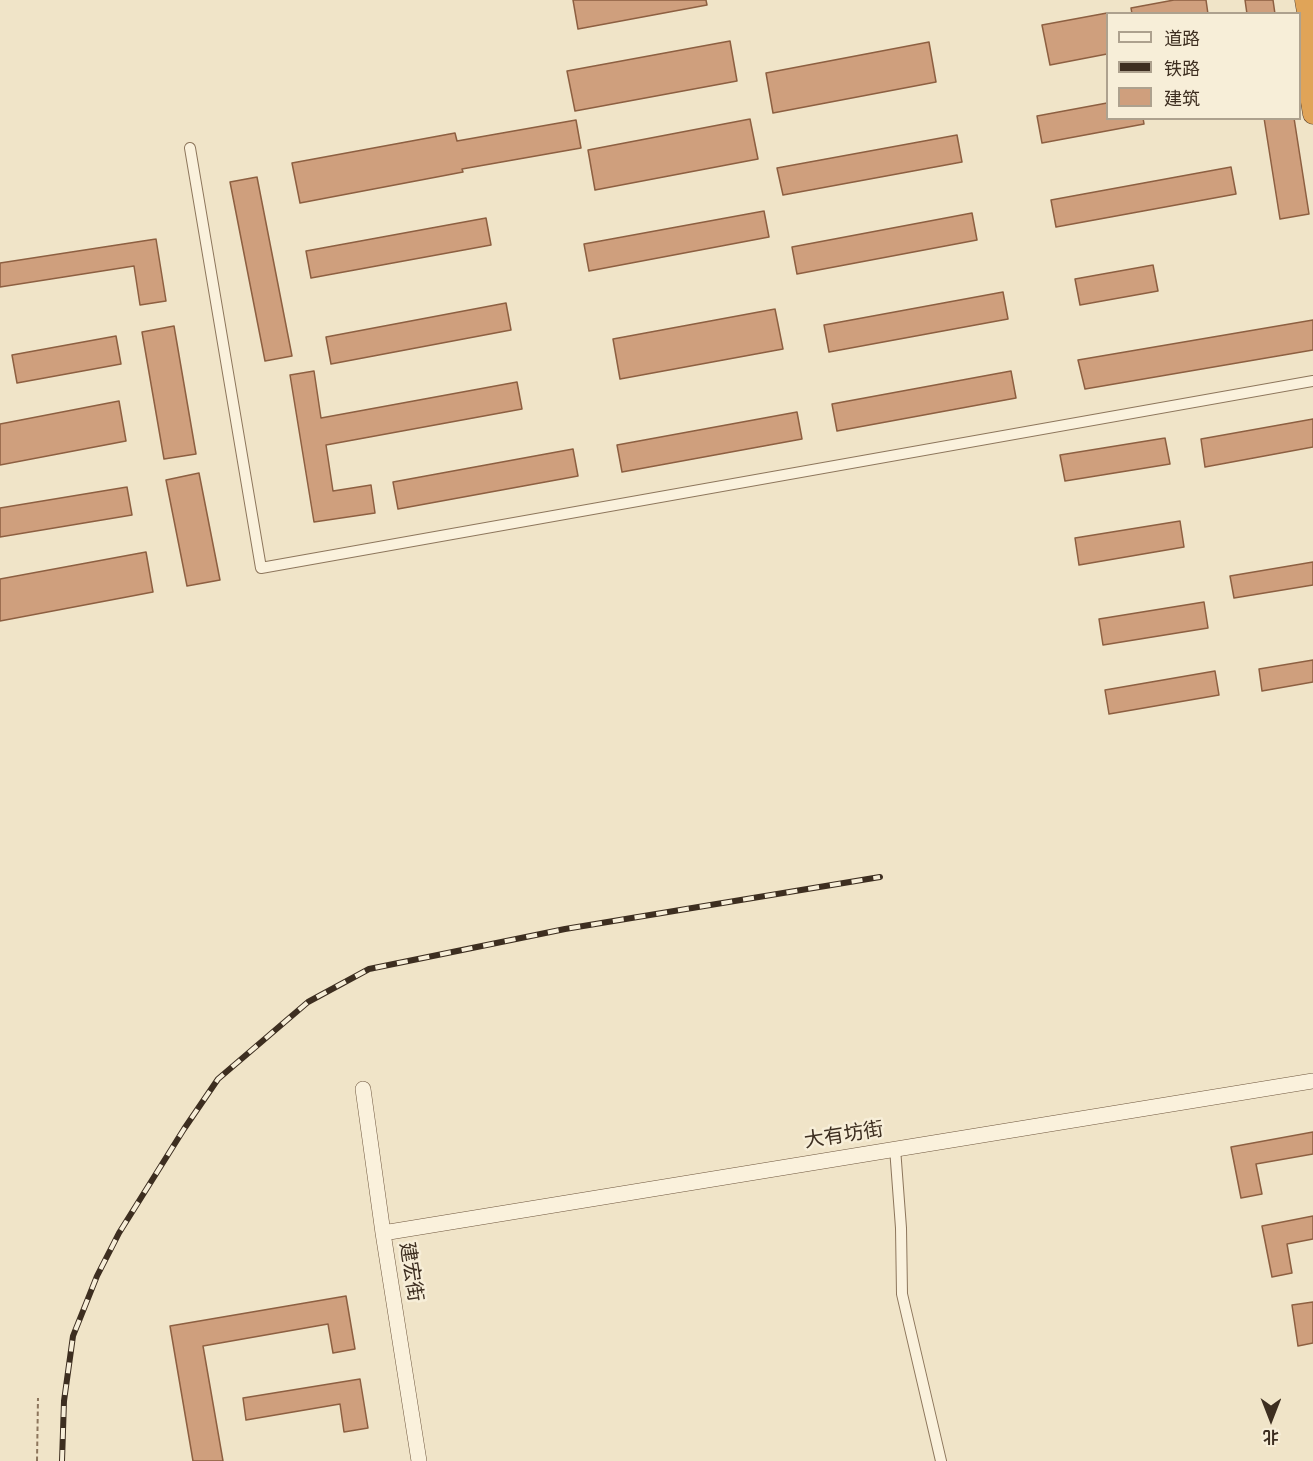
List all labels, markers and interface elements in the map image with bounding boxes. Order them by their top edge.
legend [1106,12,1301,120]
text: 道路 [1164,26,1200,51]
text: 铁路 [1164,56,1200,81]
text: 建筑 [1164,86,1200,111]
street label: 大有坊街 [803,1118,885,1154]
street label: 建宏街 [393,1240,427,1304]
north arrow [1241,1389,1301,1449]
text: 北 [1263,1426,1279,1448]

